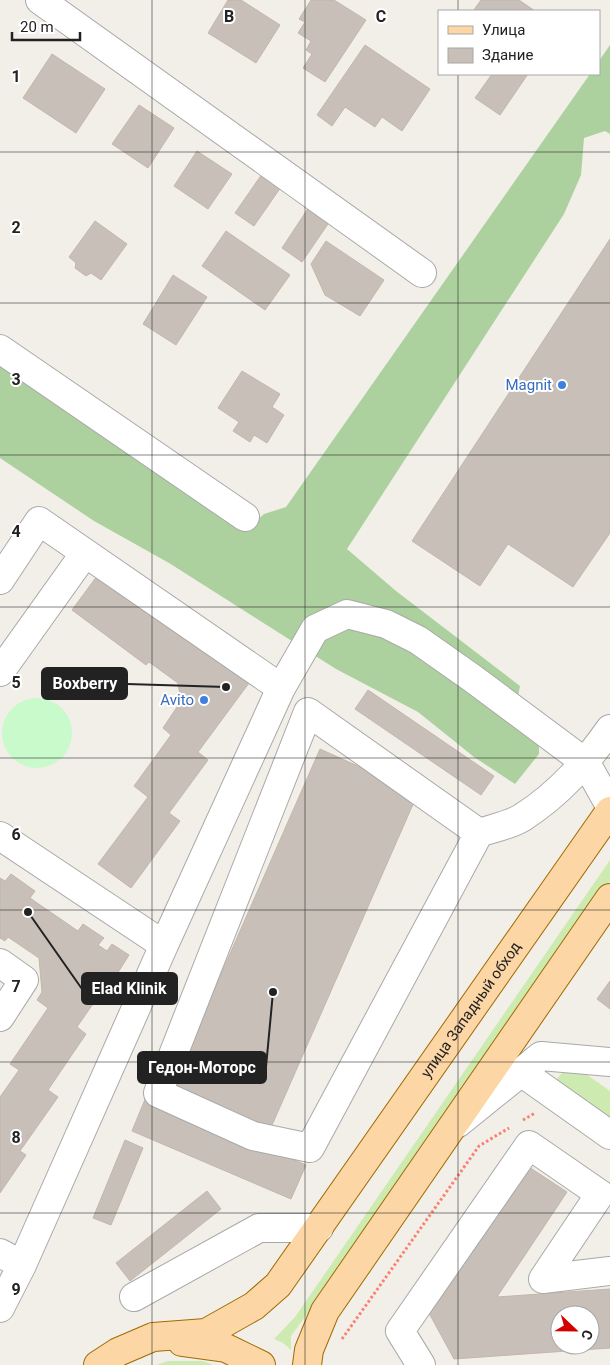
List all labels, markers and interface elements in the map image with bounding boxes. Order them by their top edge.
text: B [224,7,234,26]
text: C [376,7,386,26]
scale bar [12,10,80,42]
legend [438,10,600,75]
text: 20 m [20,18,54,36]
text: Улица [482,21,525,39]
text: Здание [482,46,533,64]
text: 1 [11,67,21,86]
text: 2 [11,218,21,237]
text: 3 [11,370,21,389]
place label: Magnit [505,376,552,394]
marker: Magnit [556,379,568,391]
text: 4 [11,522,21,541]
callout: Boxberry [42,668,127,699]
text: 5 [11,673,21,692]
text: Boxberry [53,674,118,693]
place label: Avito [160,691,194,709]
marker: Avito [198,694,210,706]
text: 6 [11,825,21,844]
street label: улица Западный обход [417,938,525,1081]
callout: Elad Klinik [82,973,177,1004]
text: 7 [11,977,21,996]
text: Elad Klinik [91,979,167,998]
callout: Гедон-Моторс [138,1052,266,1083]
text: Гедон-Моторс [148,1058,256,1077]
text: 8 [11,1128,21,1147]
text: 9 [11,1280,21,1299]
north arrow [550,1305,600,1355]
text: С [578,1328,596,1342]

